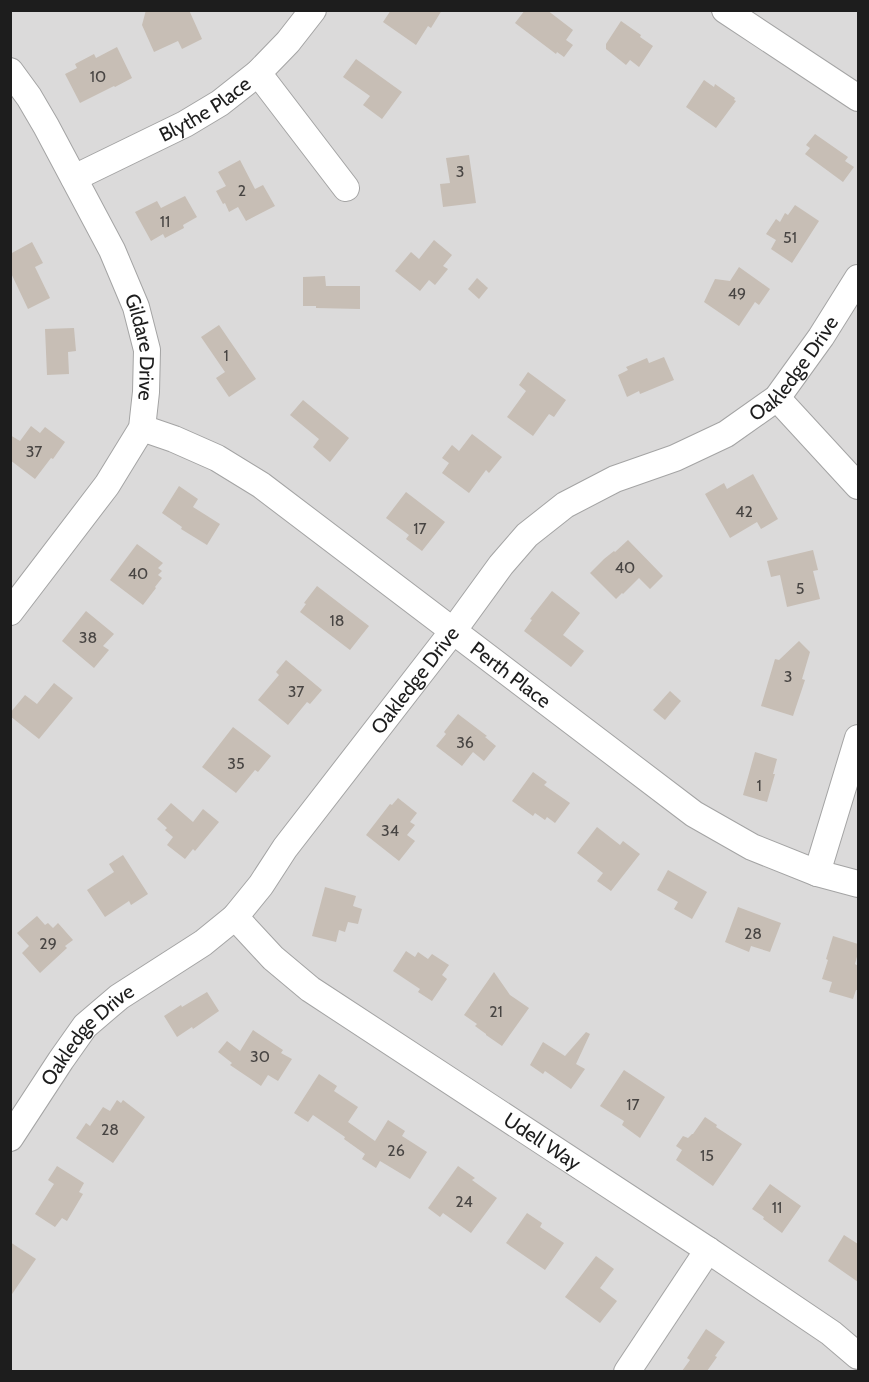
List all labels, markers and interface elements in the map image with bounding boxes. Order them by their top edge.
house number: 10 [90,67,106,86]
street label: Blythe Place [155,72,255,147]
house number: 3 [456,162,464,181]
house number: 2 [238,181,246,200]
house number: 11 [160,212,170,231]
house number: 51 [783,228,797,247]
house number: 49 [728,284,746,303]
street label: Gildare Drive [120,290,159,402]
street label: Oakledge Drive [744,311,843,426]
house number: 1 [223,346,229,365]
house number: 37 [26,442,42,461]
house number: 42 [735,502,753,521]
house number: 17 [413,519,427,538]
house number: 40 [615,558,635,577]
house number: 40 [128,564,148,583]
house number: 5 [796,579,804,598]
house number: 18 [330,611,344,630]
street label: Oakledge Drive [366,622,464,739]
house number: 38 [79,628,97,647]
street label: Perth Place [466,636,556,713]
house number: 3 [784,667,792,686]
house number: 37 [288,682,304,701]
house number: 36 [456,733,474,752]
house number: 35 [227,754,245,773]
house number: 1 [756,776,762,795]
house number: 34 [381,821,399,840]
house number: 28 [744,924,762,943]
house number: 29 [39,934,57,953]
street label: Oakledge Drive [36,979,138,1090]
house number: 21 [489,1002,503,1021]
house number: 30 [250,1047,270,1066]
house number: 17 [626,1095,640,1114]
street label: Udell Way [499,1107,585,1175]
house number: 28 [101,1120,119,1139]
house number: 26 [387,1141,405,1160]
house number: 15 [700,1146,714,1165]
house number: 24 [455,1192,473,1211]
house number: 11 [772,1198,782,1217]

